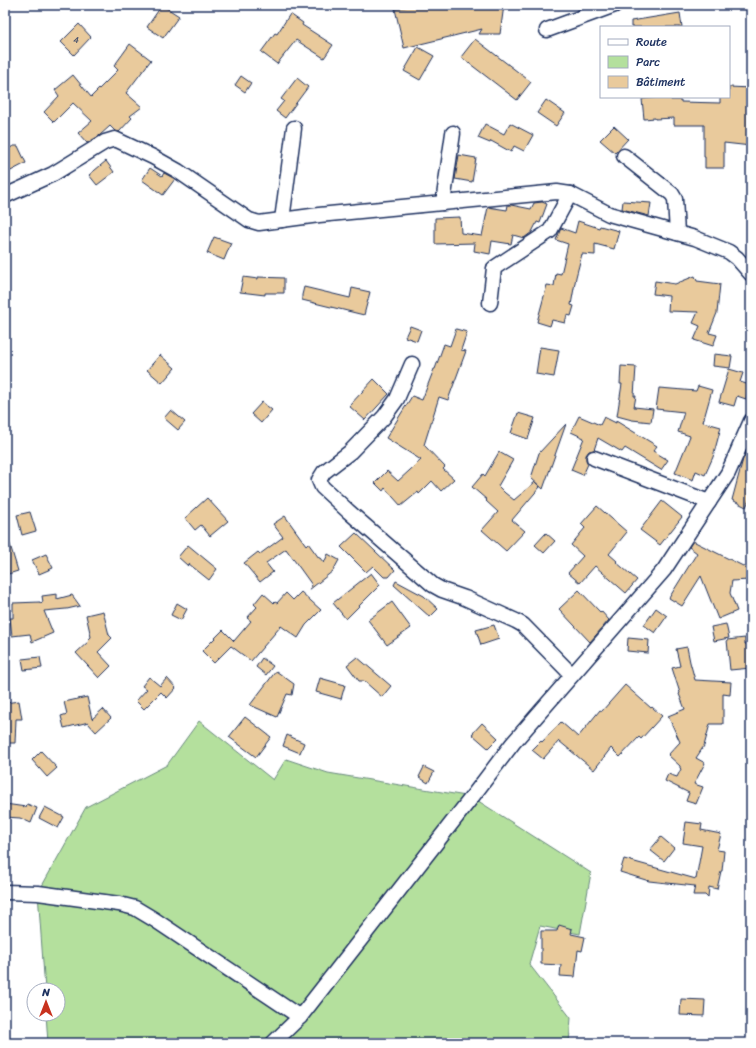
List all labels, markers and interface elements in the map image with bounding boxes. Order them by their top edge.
legend [600,26,730,98]
text: Route [636,31,667,53]
house number: 4 [73,32,79,48]
text: Parc [636,51,660,73]
text: Bâtiment [636,71,685,93]
north arrow [26,982,66,1022]
text: N [41,983,50,1002]

